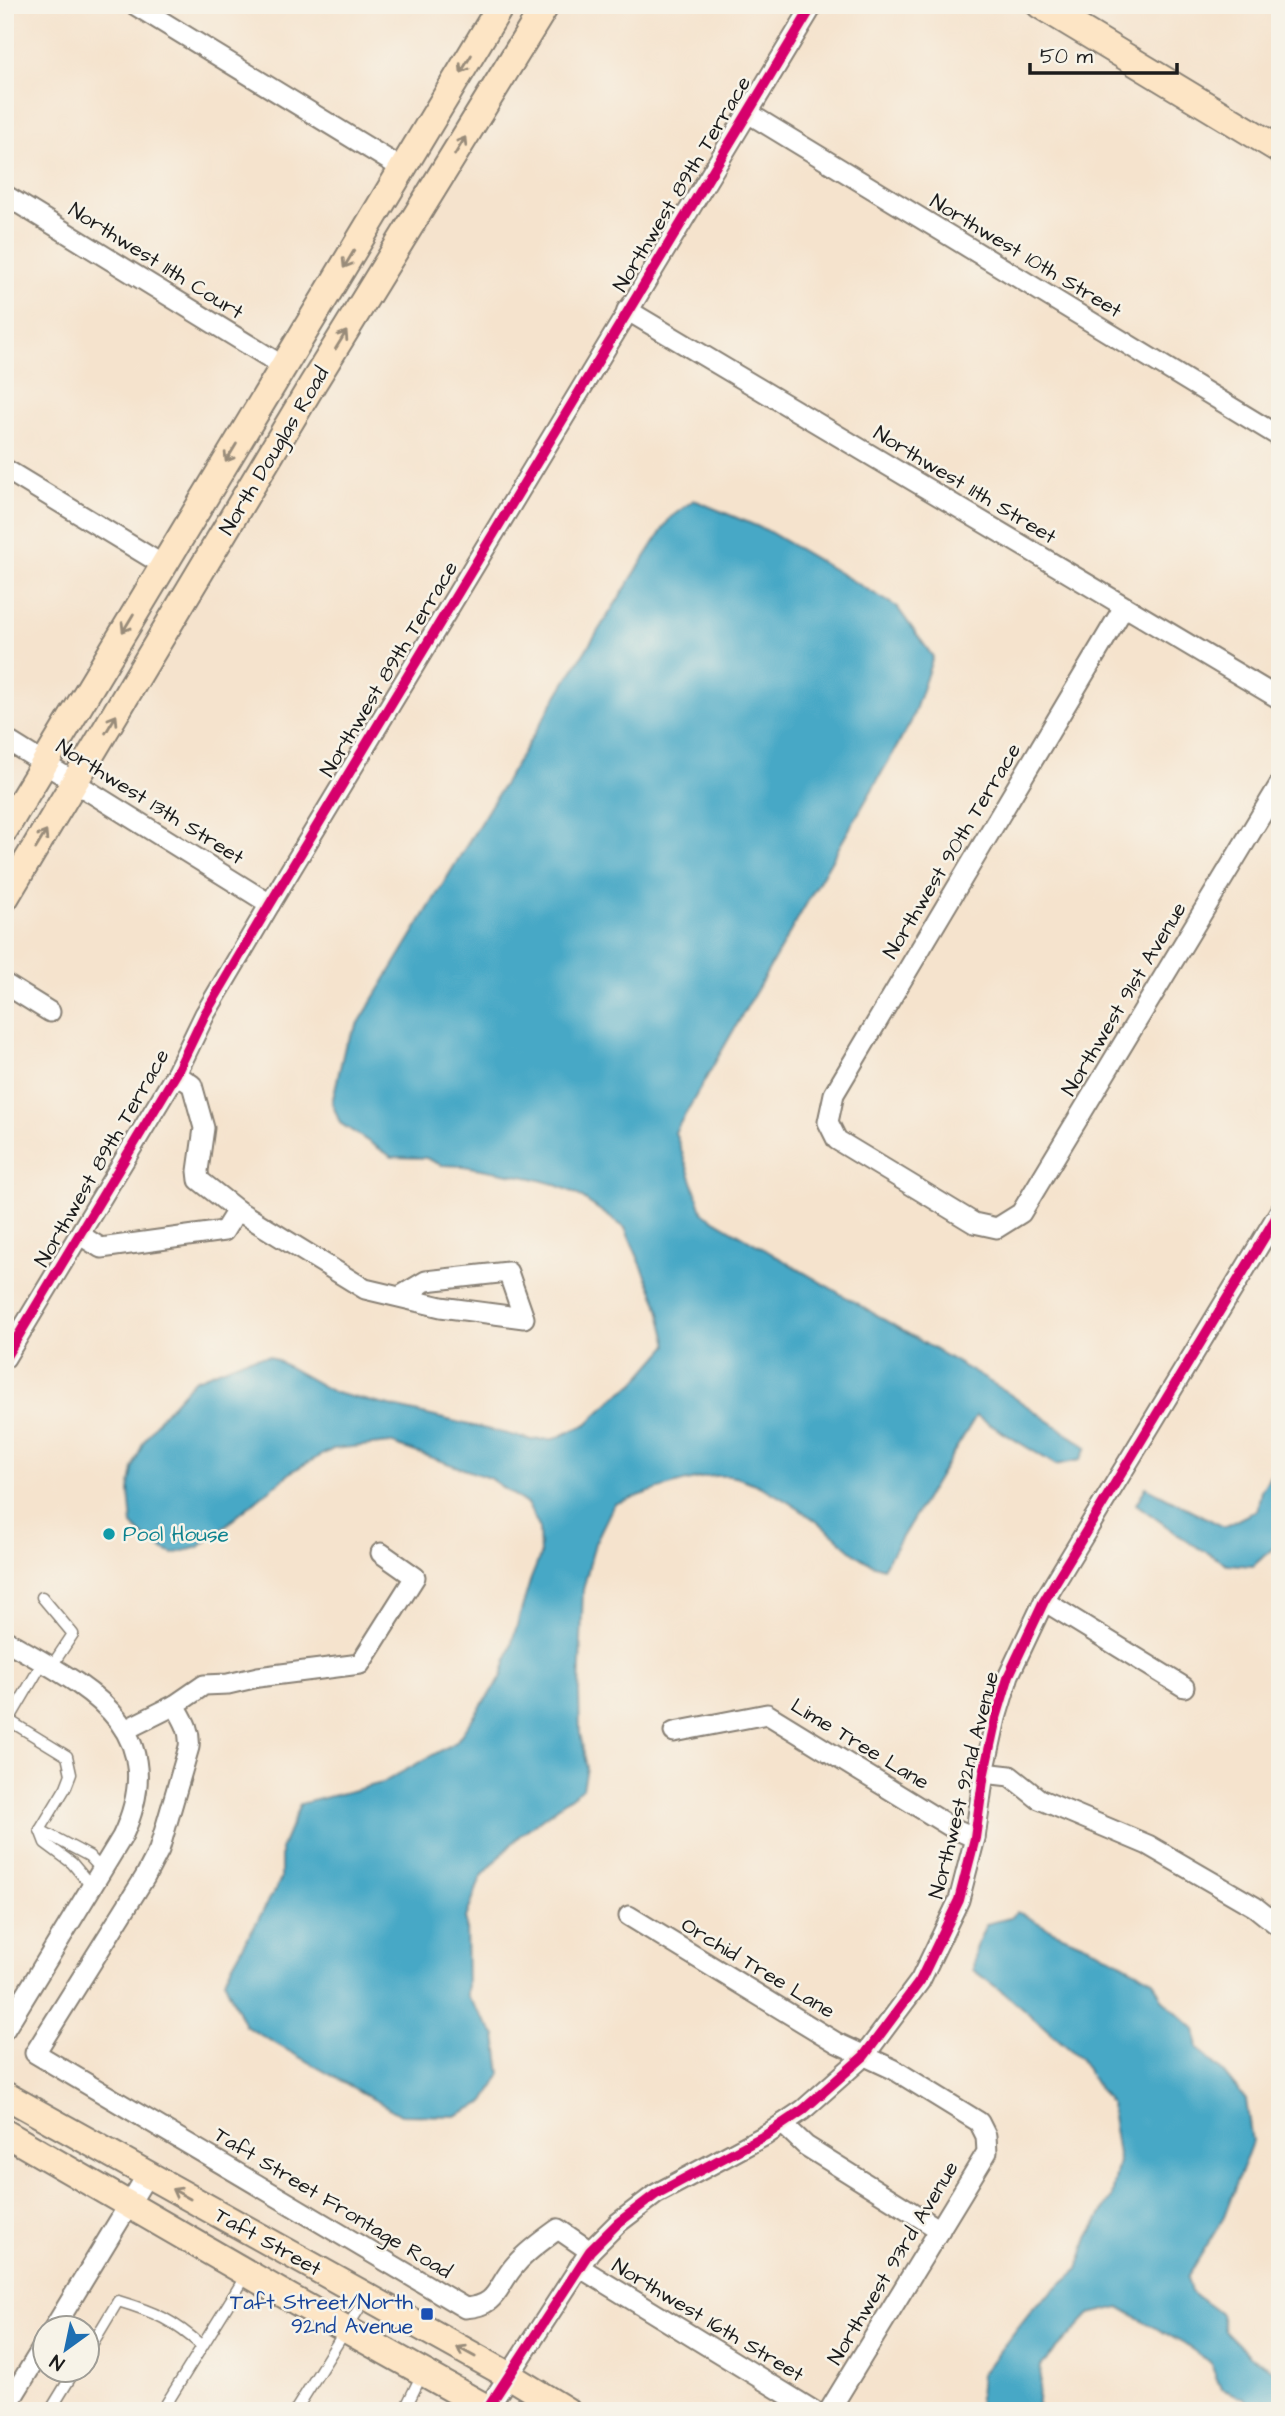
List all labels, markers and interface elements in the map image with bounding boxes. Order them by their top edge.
scale bar [1030,32,1176,76]
text: 50 m [1040,42,1094,71]
one-way arrow [459,53,473,73]
street label: Northwest 89th Terrace [606,71,758,297]
one-way arrow [453,136,467,156]
street label: Northwest 10th Street [925,187,1128,325]
street label: Northwest 11th Court [63,195,249,327]
one-way arrow [341,248,355,268]
one-way arrow [334,330,348,350]
street label: North Douglas Road [212,361,338,542]
street label: Northwest 11th Street [868,419,1062,551]
one-way arrow [223,443,237,463]
street label: Northwest 89th Terrace [313,556,465,782]
one-way arrow [121,613,135,633]
one-way arrow [104,715,118,735]
street label: Northwest 13th Street [50,732,250,872]
street label: Northwest 90th Terrace [876,738,1028,964]
one-way arrow [34,831,48,851]
street label: Northwest 91st Avenue [1055,897,1193,1101]
street label: Northwest 89th Terrace [28,1044,176,1272]
place label: Pool House [123,1520,229,1549]
marker: Pool House [101,1526,117,1542]
street label: Northwest 92nd Avenue [922,1668,1006,1902]
street label: Lime Tree Lane [785,1691,935,1797]
street label: Orchid Tree Lane [676,1911,840,2025]
street label: Taft Street Frontage Road [210,2122,456,2284]
street label: Northwest 93rd Avenue [821,2156,965,2370]
one-way arrow [172,2187,192,2201]
street label: Taft Street [210,2202,326,2282]
street label: Northwest 16th Street [607,2251,810,2389]
place label: Taft Street/North 92nd Avenue [230,2288,414,2341]
marker: Taft Street/North 92nd Avenue [419,2306,435,2322]
north arrow [32,2314,102,2384]
one-way arrow [456,2345,477,2358]
text: N [45,2347,70,2377]

